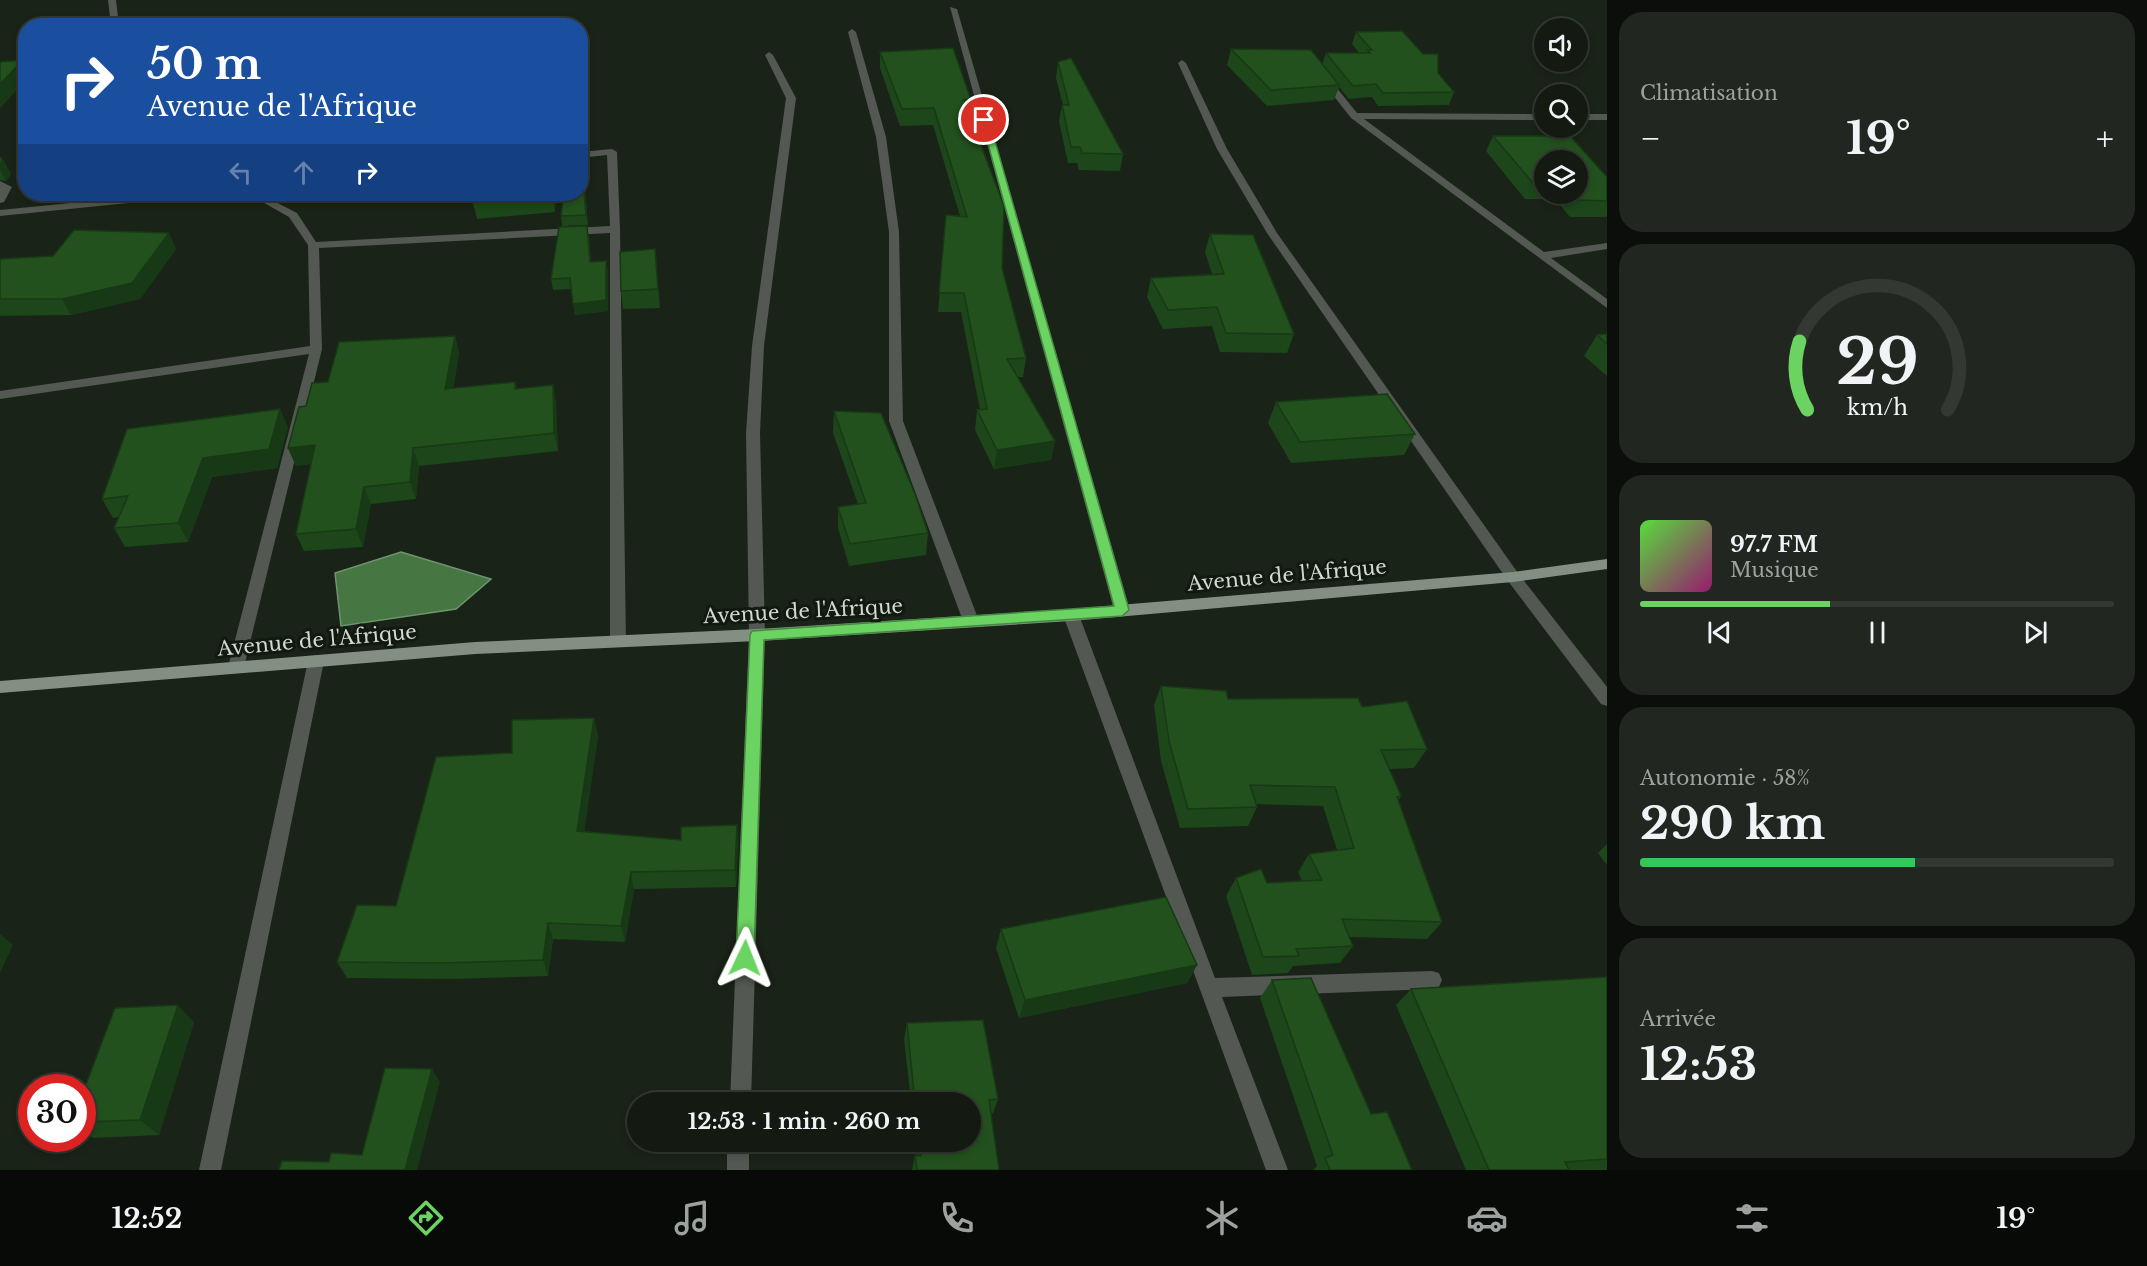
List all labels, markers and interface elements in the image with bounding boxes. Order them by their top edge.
map controls [1534,18,1588,204]
button: sound [1534,18,1588,72]
text: 50 m [147,38,261,90]
icon: right [48,42,126,120]
text: Climatisation [1640,81,1778,105]
button: search [1534,84,1588,138]
text: Avenue de l'Afrique [147,90,417,123]
pin [958,94,1009,145]
icon: arrive [967,103,1000,136]
text: 19° [1846,110,1911,166]
text: − [1640,118,1661,159]
text: + [2096,118,2114,159]
button: layers [1534,150,1588,204]
icon: left [224,156,257,189]
icon: ahead [287,156,320,189]
icon: right [350,156,383,189]
text: 29 [1836,324,1918,402]
text: km/h [1847,395,1908,422]
text: 97.7 FM [1730,531,1818,558]
street label: Avenue de l'Afrique [1185,554,1388,596]
text: Musique [1730,558,1819,582]
street label: Avenue de l'Afrique [702,594,903,628]
icon: previous [1703,616,1736,649]
icon: pause [1861,616,1894,649]
icon: next [2019,616,2052,649]
street label: Avenue de l'Afrique [215,619,418,661]
text: Autonomie · 58% [1640,766,1810,790]
text: 290 km [1640,795,1825,851]
position arrow [713,926,777,990]
text: Arrivée [1640,1007,1716,1031]
text: 12:53 [1640,1036,1757,1092]
speed limit sign: 30 [18,1074,96,1152]
text: 12:53 · 1 min · 260 m [688,1108,920,1135]
icon: directions [405,1197,447,1239]
icon: music [671,1197,713,1239]
icon: phone [936,1197,978,1239]
icon: climate [1201,1197,1243,1239]
icon: car [1466,1197,1508,1239]
icon: filters [1731,1197,1773,1239]
text: 12:52 [112,1202,182,1235]
text: 19° [1996,1202,2035,1235]

